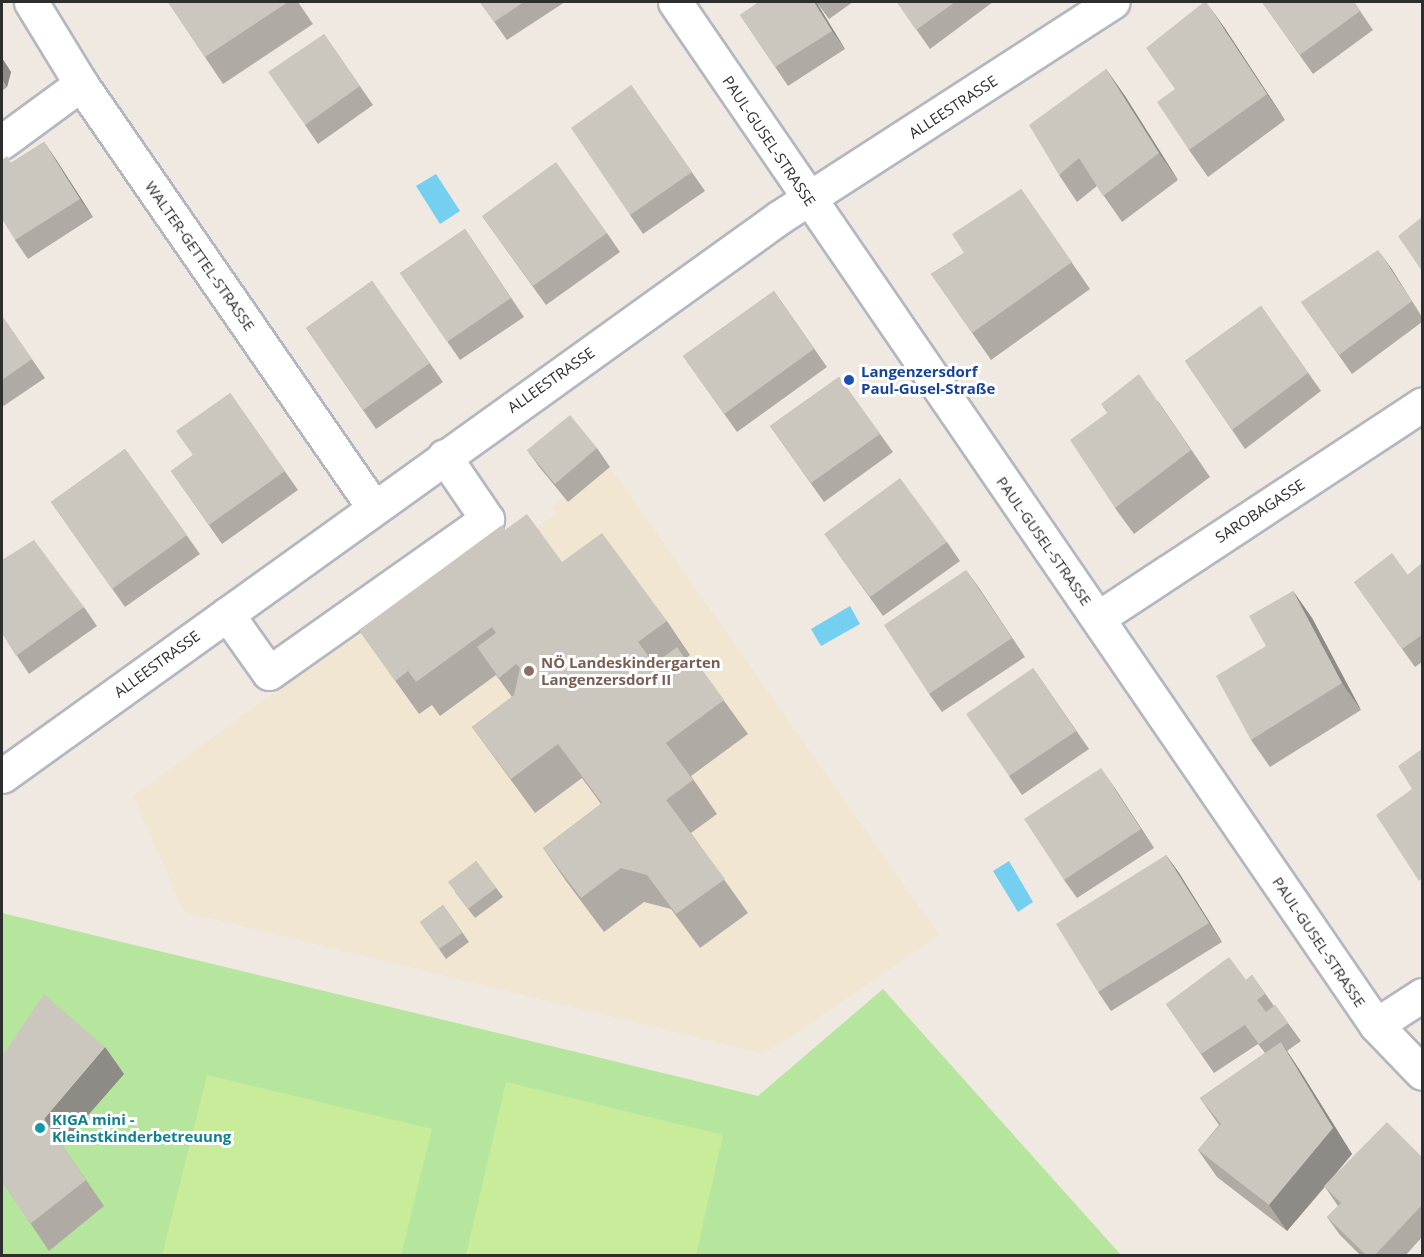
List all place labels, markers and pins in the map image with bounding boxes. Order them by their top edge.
place label: Langenzersdorf Paul-Gusel-Straße [861,362,995,397]
marker: Langenzersdorf Paul-Gusel-Straße [842,373,856,387]
place label: NÖ Landeskindergarten Langenzersdorf II [541,653,721,688]
marker: NÖ Landeskindergarten Langenzersdorf II [522,664,536,678]
place label: KIGA mini - Kleinstkinderbetreuung [52,1110,231,1145]
marker: KIGA mini - Kleinstkinderbetreuung [33,1121,47,1135]

